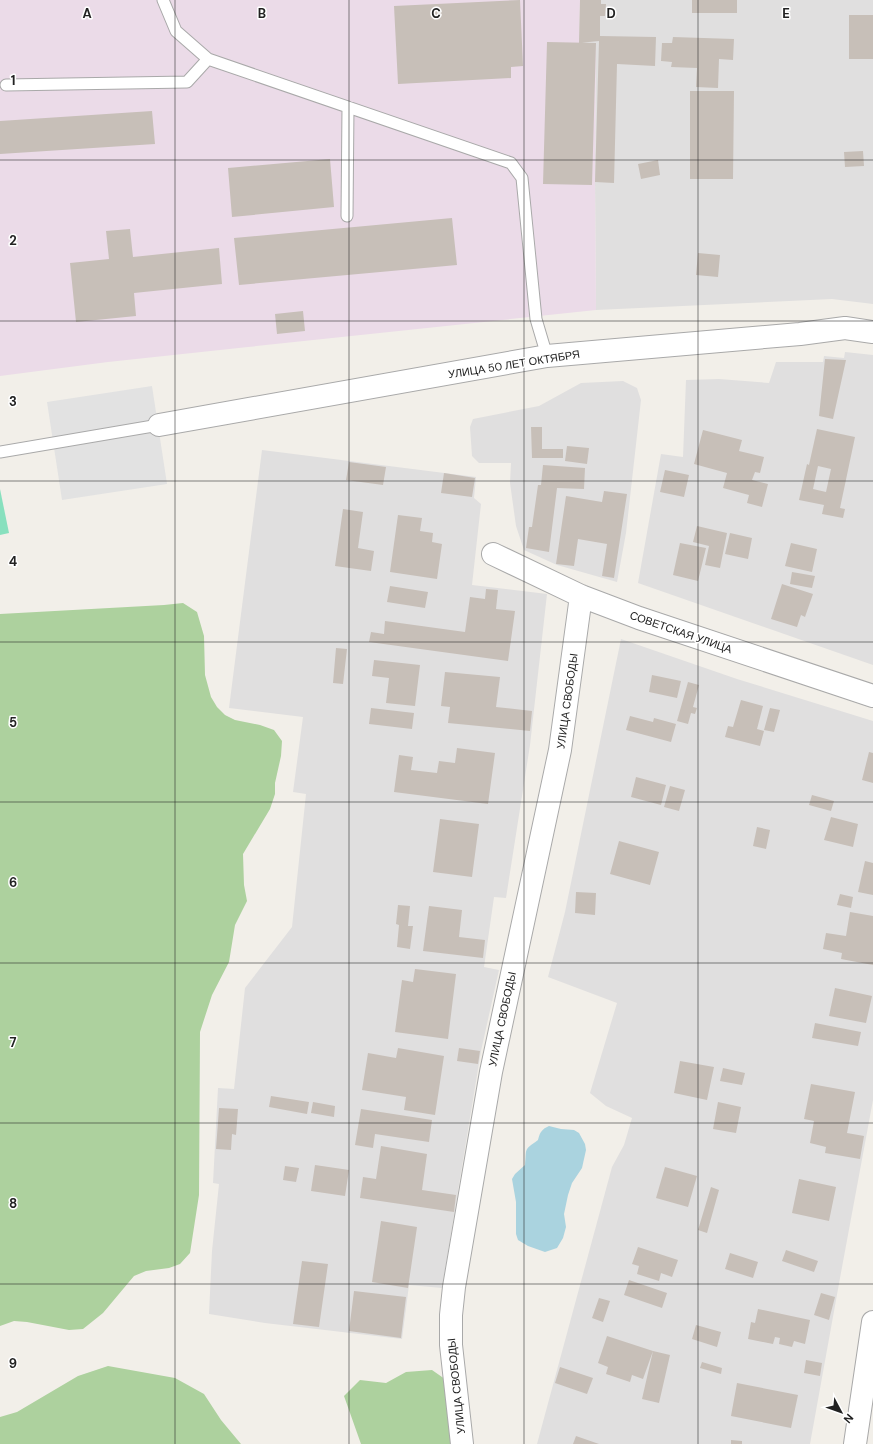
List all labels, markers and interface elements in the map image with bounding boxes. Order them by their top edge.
text: A [82,5,92,22]
text: B [258,5,266,22]
text: C [431,5,441,22]
text: D [606,5,616,22]
text: E [782,5,790,22]
text: 1 [11,72,15,89]
text: 2 [9,232,17,249]
street label: УЛИЦА 50 ЛЕТ ОКТЯБРЯ [447,347,581,381]
text: 3 [9,393,17,410]
text: 4 [9,553,17,570]
street label: СОВЕТСКАЯ УЛИЦА [628,608,735,656]
street label: УЛИЦА СВОБОДЫ [553,652,581,750]
text: 5 [9,714,17,731]
text: 6 [9,874,17,891]
street label: УЛИЦА СВОБОДЫ [485,970,519,1068]
text: 7 [10,1034,17,1051]
text: 8 [9,1195,17,1212]
street label: УЛИЦА СВОБОДЫ [444,1337,468,1435]
text: 9 [9,1355,17,1372]
north arrow [821,1392,861,1432]
text: N [841,1411,856,1426]

